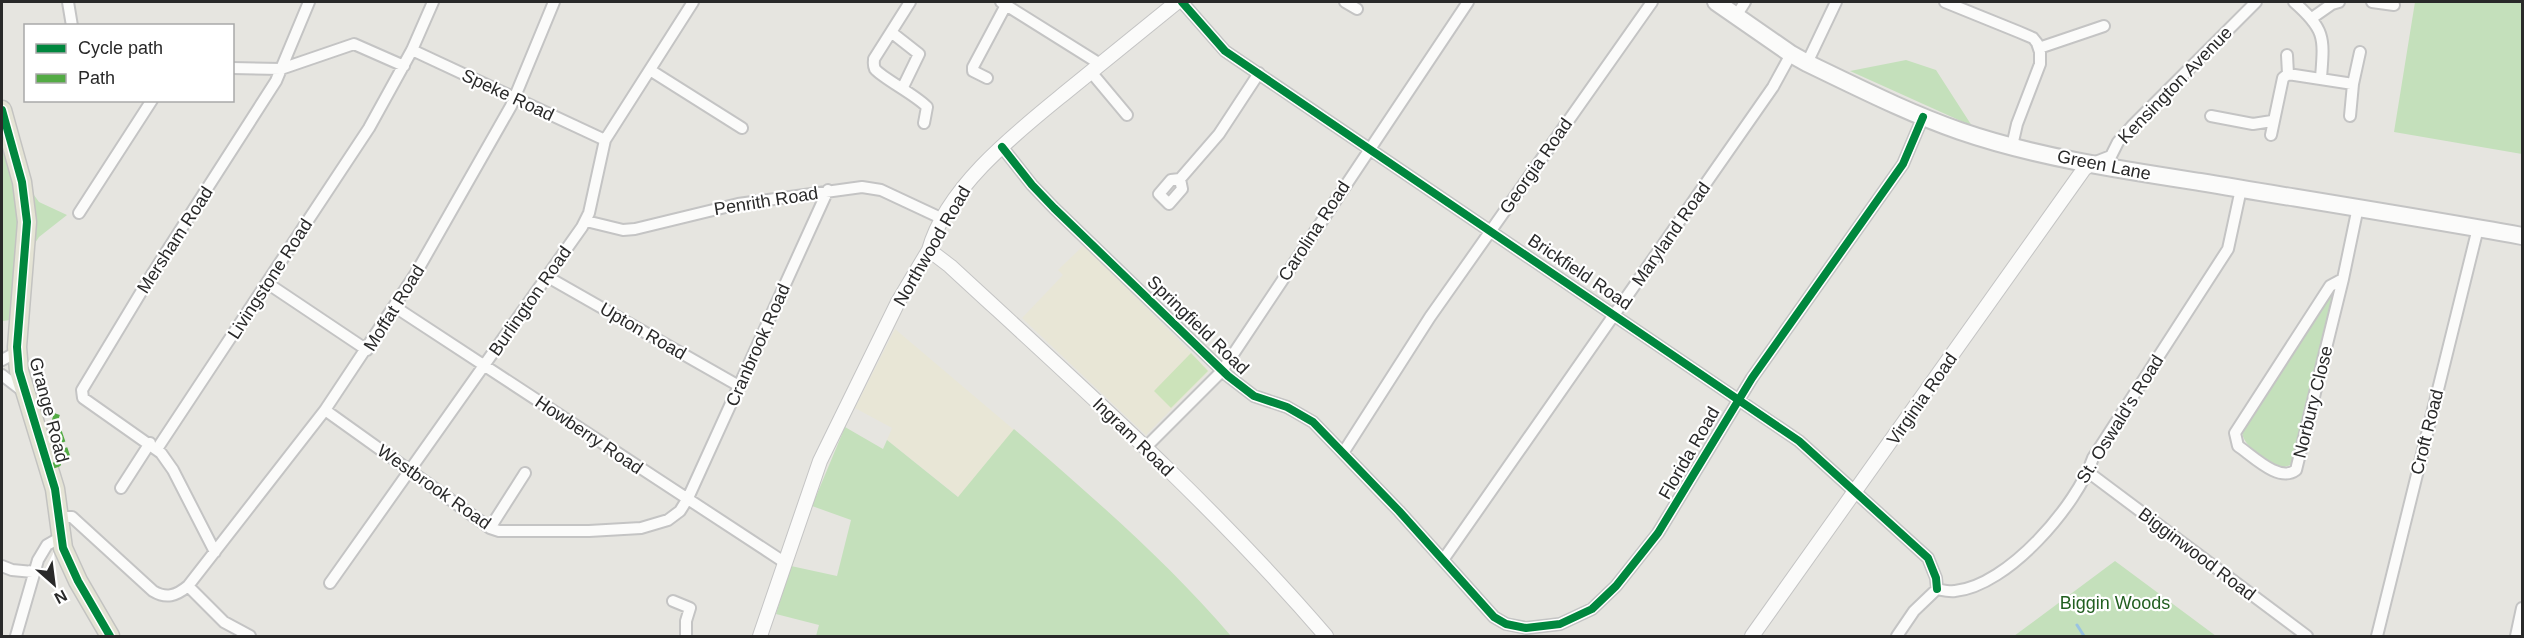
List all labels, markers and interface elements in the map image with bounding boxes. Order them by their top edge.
street label: Kensington Avenue [2114,22,2236,148]
legend [24,24,234,102]
text: Cycle path [78,38,163,58]
street label: Speke Road [459,65,557,125]
text: Path [78,68,115,88]
street label: Georgia Road [1496,114,1576,218]
street label: Green Lane [2055,146,2153,184]
street label: Carolina Road [1274,177,1354,285]
street label: Maryland Road [1628,178,1714,290]
street label: Mersham Road [133,183,217,297]
street label: Penrith Road [713,183,819,219]
street label: Northwood Road [890,183,974,309]
street label: Livingstone Road [224,215,316,343]
street label: Brickfield Road [1524,230,1636,314]
street label: Burlington Road [485,242,575,360]
street label: Moffat Road [360,261,428,355]
street label: Springfield Road [1143,272,1253,378]
street label: Cranbrook Road [722,281,794,409]
street label: Upton Road [596,298,690,364]
street label: Norbury Close [2289,344,2337,460]
street label: Virginia Road [1883,349,1961,449]
street label: St. Oswald's Road [2072,351,2168,487]
street label: Grange Road [25,355,73,465]
street label: Croft Road [2407,387,2447,477]
street label: Howberry Road [532,392,646,478]
street label: Ingram Road [1089,394,1177,480]
street label: Florida Road [1655,403,1723,503]
street label: Westbrook Road [373,440,495,534]
street label: Bigginwood Road [2135,504,2259,604]
north arrow [24,554,84,614]
text: N [52,587,70,607]
park label: Biggin Woods [2060,593,2170,613]

